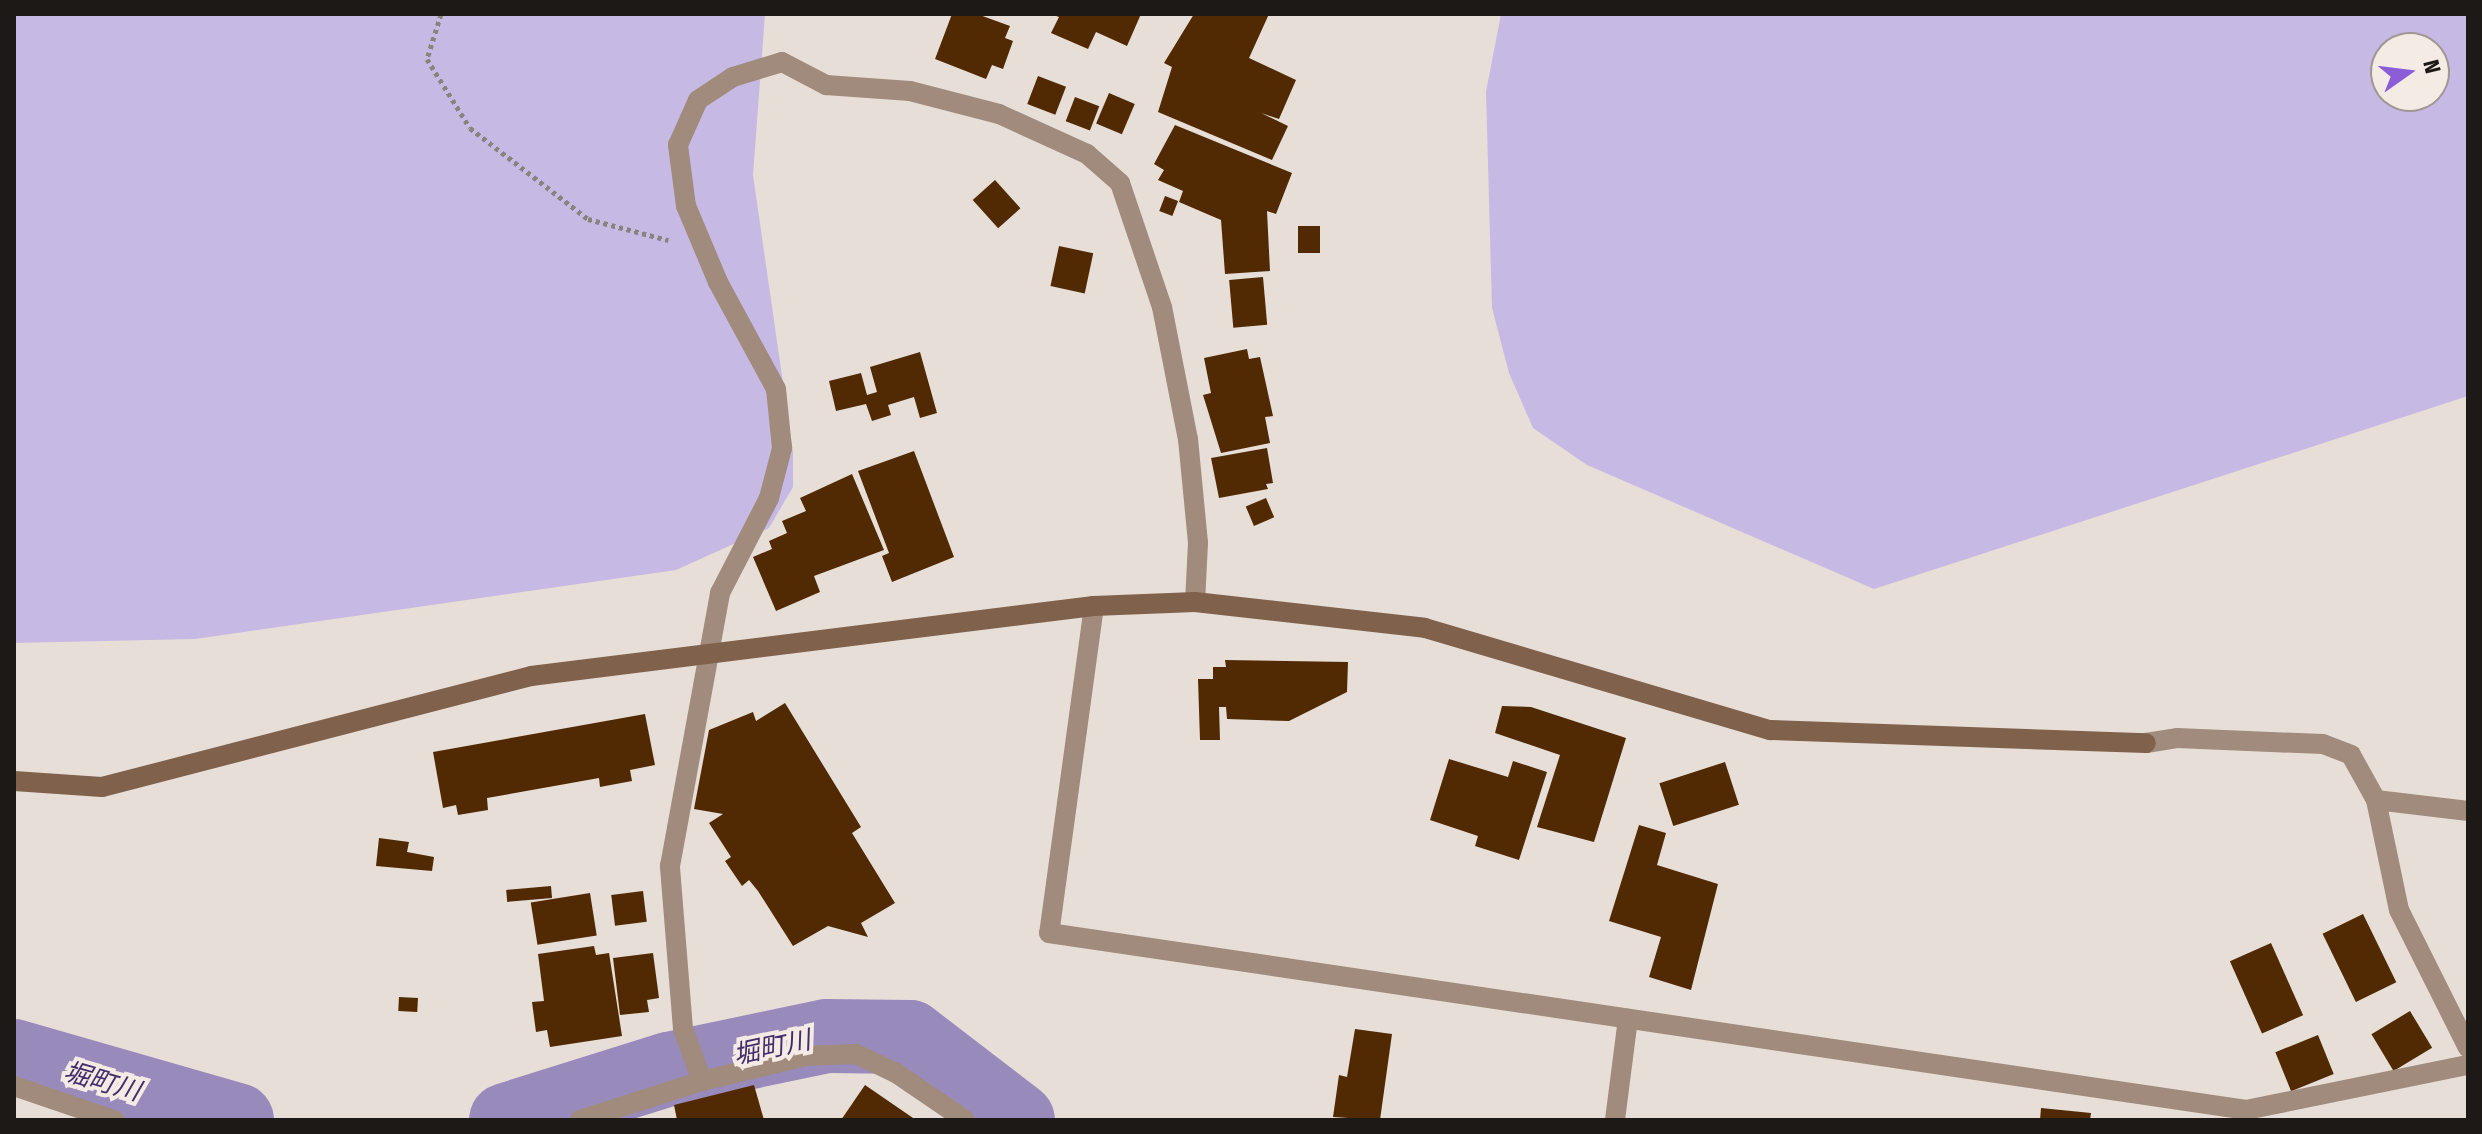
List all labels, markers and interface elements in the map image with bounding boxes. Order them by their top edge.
north arrow [2370,32,2450,112]
text: N [2417,57,2447,76]
water label: 堀町川 [731,1025,813,1071]
water label: 堀町川 [60,1056,144,1108]

